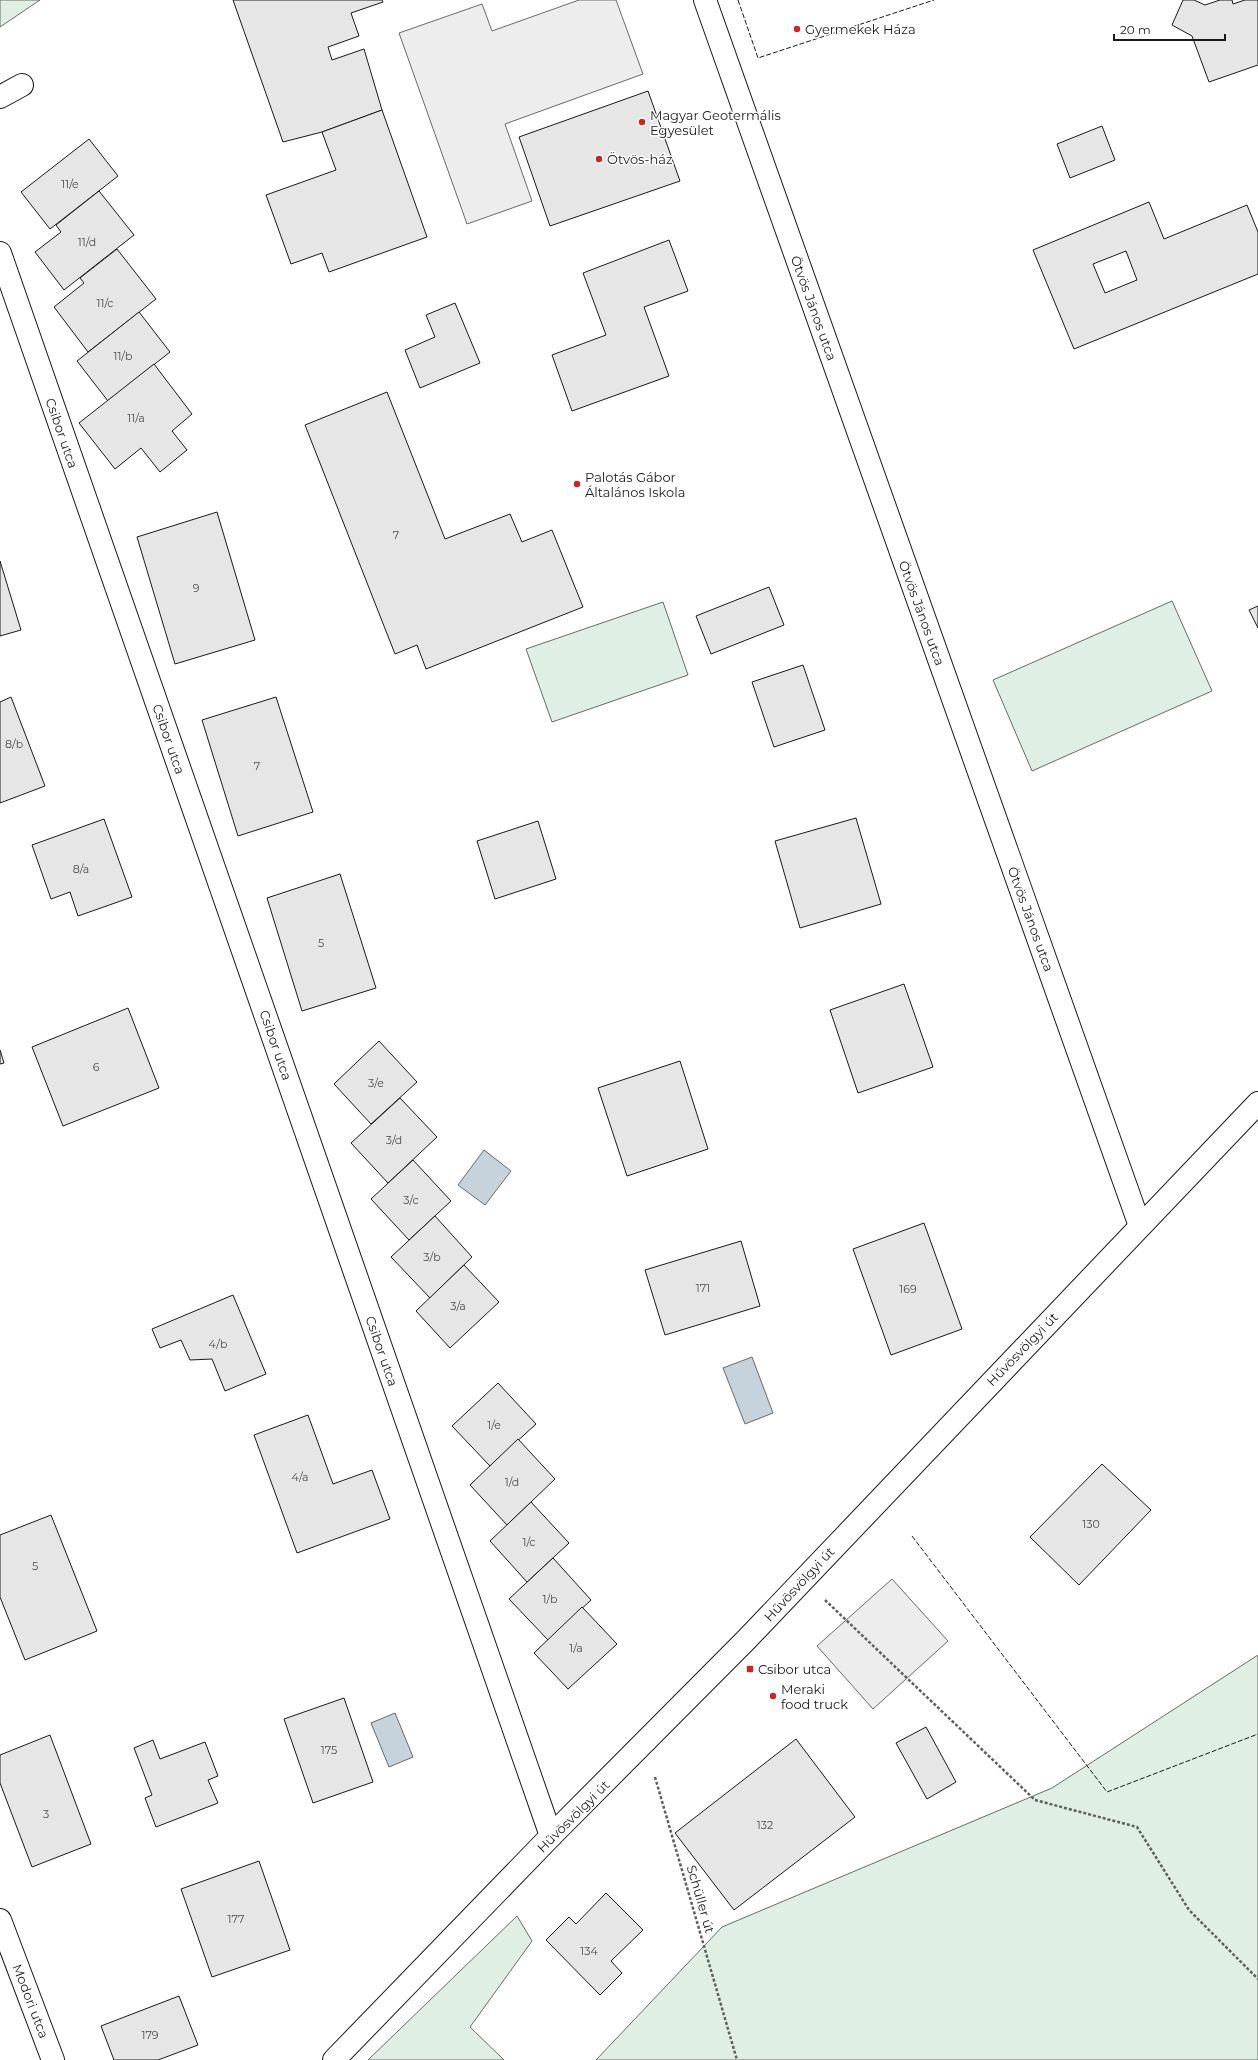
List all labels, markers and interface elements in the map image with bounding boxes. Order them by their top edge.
scale bar [1114,16,1225,42]
place label: Gyermekek Háza [805,21,916,37]
text: 20 m [1120,22,1151,37]
marker: Gyermekek Háza [792,24,802,34]
place label: Magyar Geotermális Egyesület [650,107,781,138]
marker: Magyar Geotermális Egyesület [637,117,647,127]
place label: Ötvös-ház [607,151,673,167]
marker: Ötvös-ház [594,154,604,164]
house number: 11/e [61,177,79,191]
house number: 11/d [78,235,96,249]
street label: Ötvös János utca [788,253,840,363]
house number: 11/c [96,296,114,310]
house number: 11/b [113,349,133,363]
street label: Csibor utca [43,396,81,470]
house number: 11/a [127,411,145,425]
place label: Palotás Gábor Általános Iskola [585,469,685,500]
marker: Palotás Gábor Általános Iskola [572,479,582,489]
house number: 7 [393,528,399,542]
street label: Ötvös János utca [896,558,948,668]
house number: 9 [193,581,200,595]
street label: Csibor utca [150,702,188,776]
house number: 8/b [5,737,23,751]
house number: 7 [254,759,260,773]
house number: 8/a [73,862,89,876]
street label: Ötvös János utca [1005,864,1057,974]
house number: 5 [318,936,324,950]
street label: Csibor utca [257,1008,295,1082]
house number: 6 [93,1060,100,1074]
house number: 3/e [368,1076,384,1090]
house number: 3/d [386,1133,402,1147]
house number: 3/c [403,1193,419,1207]
house number: 3/b [423,1250,441,1264]
house number: 171 [696,1281,710,1295]
house number: 169 [899,1282,917,1296]
house number: 3/a [450,1299,466,1313]
street label: Hűvösvölgyi út [983,1309,1061,1389]
street label: Csibor utca [363,1314,401,1388]
house number: 4/b [209,1337,227,1351]
house number: 1/e [487,1418,501,1432]
house number: 4/a [291,1470,309,1484]
house number: 1/d [505,1475,519,1489]
house number: 130 [1082,1517,1100,1531]
house number: 1/c [522,1535,536,1549]
street label: Hűvösvölgyi út [760,1543,838,1625]
house number: 5 [32,1559,38,1573]
house number: 1/b [542,1592,558,1606]
house number: 1/a [569,1641,583,1655]
place label: Csibor utca [758,1661,831,1677]
marker: Csibor utca [745,1664,755,1674]
place label: Meraki food truck [781,1681,848,1712]
marker: Meraki food truck [768,1691,778,1701]
house number: 175 [321,1743,337,1757]
street label: Hűvösvölgyi út [533,1776,613,1856]
house number: 3 [43,1807,49,1821]
house number: 132 [757,1818,773,1832]
street label: Schüller út [684,1863,718,1935]
house number: 177 [228,1912,244,1926]
house number: 134 [580,1944,598,1958]
street label: Modori utca [9,1962,53,2040]
house number: 179 [141,2028,159,2042]

